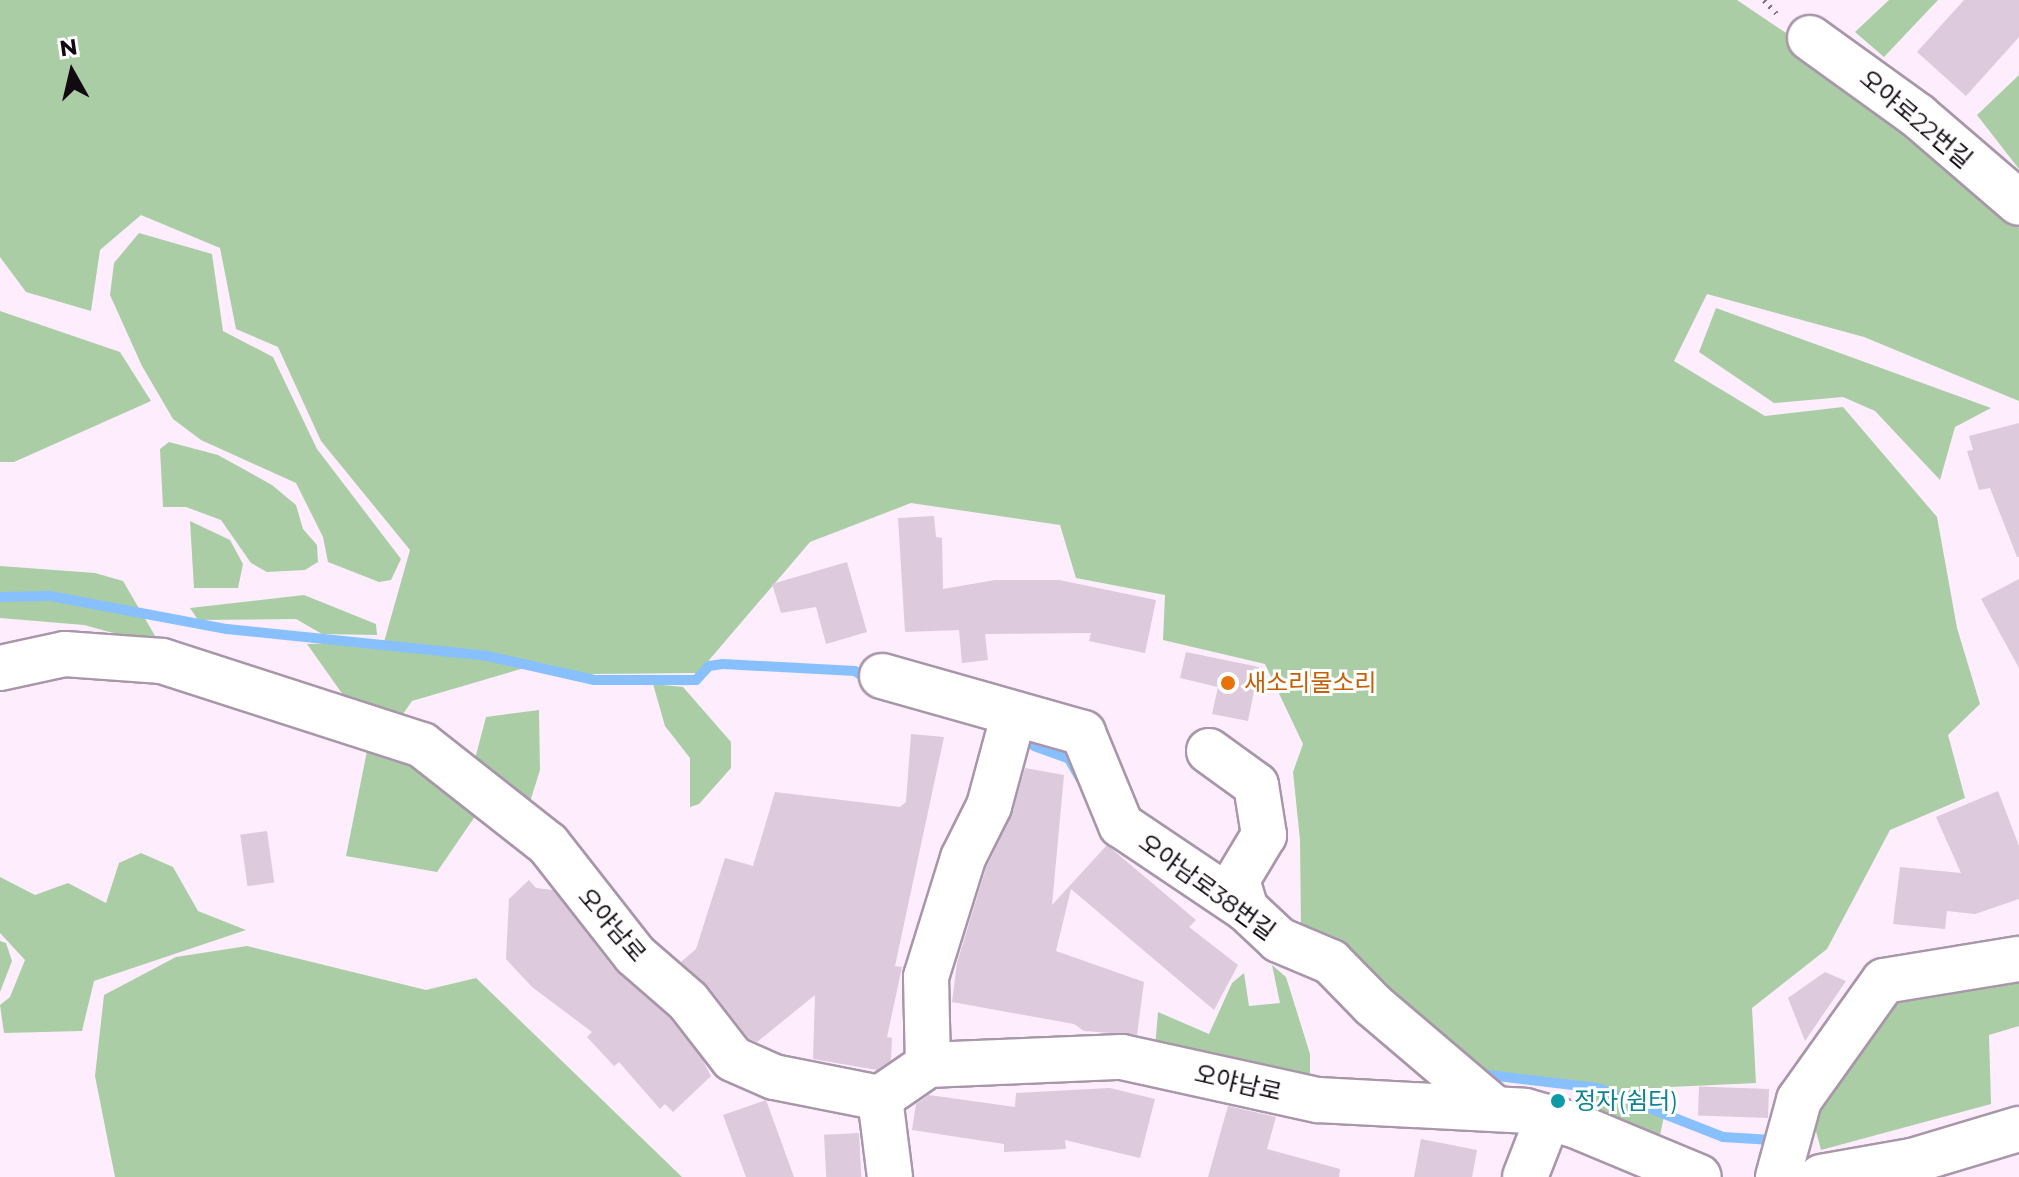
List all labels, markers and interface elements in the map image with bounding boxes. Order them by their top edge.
north arrow [32,32,112,112]
text: N [58,33,79,62]
street label: 오야로22번길 [1854,64,1978,174]
place label: 새소리물소리 [1244,669,1376,697]
marker: 새소리물소리 [1219,674,1237,692]
street label: 오야남로38번길 [1133,828,1281,946]
street label: 오야남로 [572,882,652,968]
street label: 오야남로 [1192,1059,1284,1107]
place label: 정자(쉼터) [1574,1087,1678,1115]
marker: 정자(쉼터) [1549,1092,1567,1110]

